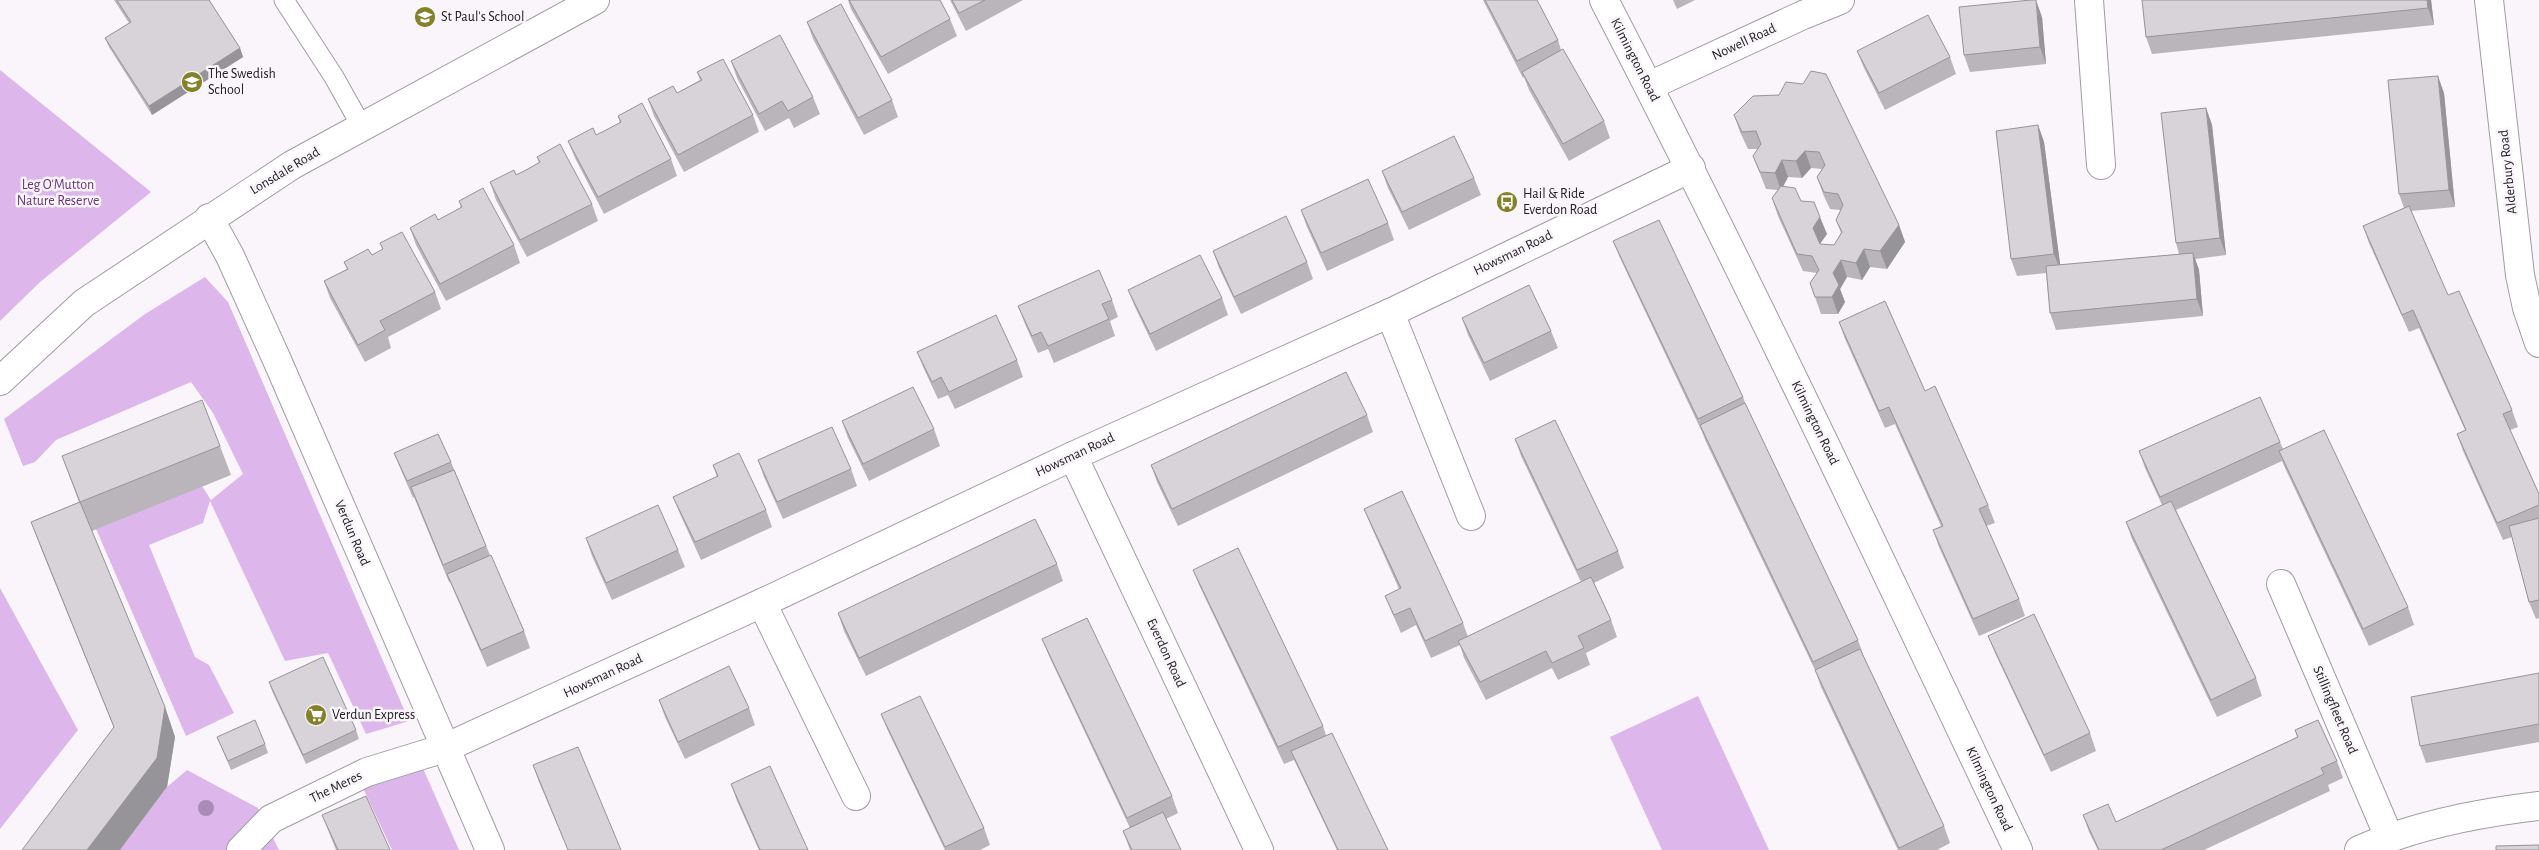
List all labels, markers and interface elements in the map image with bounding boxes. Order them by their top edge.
school or university icon: St Paul's School [413,5,437,29]
place label: St Paul's School [441,10,524,24]
street label: Kilmington Road [1608,16,1662,104]
street label: Nowell Road [1710,21,1778,63]
place label: The Swedish School [208,67,276,97]
school or university icon: The Swedish School [180,70,204,94]
street label: Alderbury Road [2497,129,2519,215]
street label: Lonsdale Road [248,145,322,197]
park label: Leg O'Mutton Nature Reserve [17,178,99,208]
place label: Hail & Ride Everdon Road [1523,187,1597,217]
bus stop icon: Hail & Ride Everdon Road [1495,190,1519,214]
street label: Howsman Road [1472,228,1554,278]
street label: Kilmington Road [1789,379,1841,467]
street label: Howsman Road [1033,431,1117,479]
street label: Verdun Road [332,498,372,568]
street label: Everdon Road [1144,616,1188,690]
street label: Howsman Road [561,652,645,700]
street label: Stillingfleet Road [2310,664,2360,756]
supermarket icon: Verdun Express [304,703,328,727]
place label: Verdun Express [332,708,415,722]
street label: Kilmington Road [1963,745,2015,833]
street label: The Meres [308,768,364,806]

